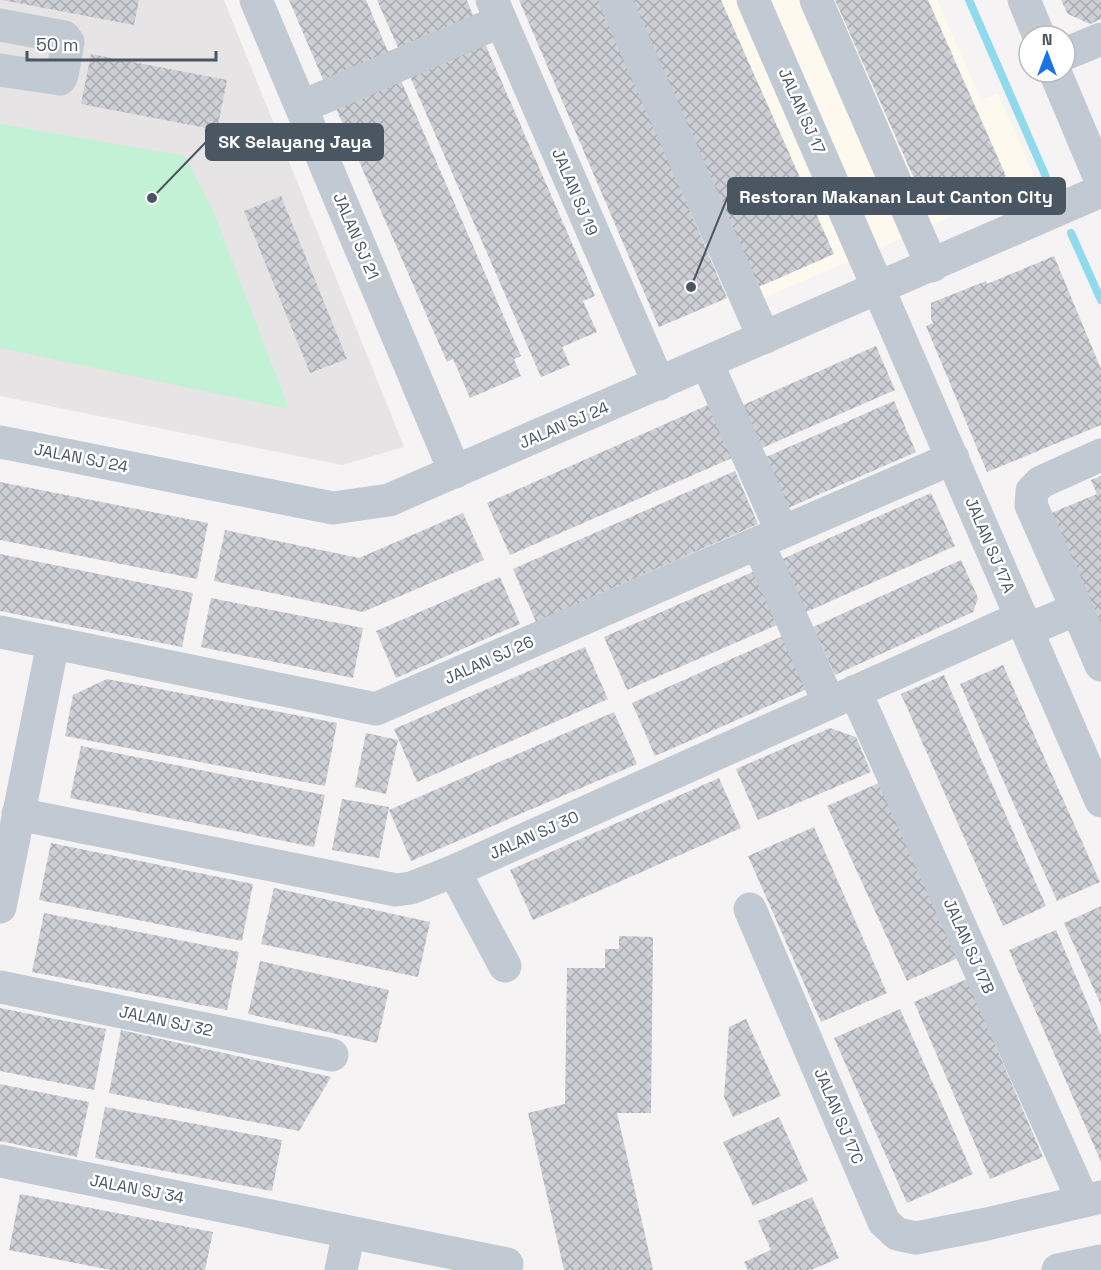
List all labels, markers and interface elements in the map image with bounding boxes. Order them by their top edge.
scale bar [27,24,216,62]
north arrow [1017,24,1077,84]
text: N [1042,29,1052,50]
text: 50 m [36,33,78,56]
street label: JALAN SJ 17 [774,65,830,157]
callout: SK Selayang Jaya [206,124,383,160]
text: SK Selayang Jaya [218,130,372,153]
street label: JALAN SJ 19 [547,145,603,239]
callout: Restoran Makanan Laut Canton City [728,178,1065,214]
text: Restoran Makanan Laut Canton City [739,185,1053,208]
street label: JALAN SJ 21 [328,189,384,283]
street label: JALAN SJ 24 [516,397,612,453]
street label: JALAN SJ 24 [32,439,130,477]
street label: JALAN SJ 17A [960,494,1020,596]
street label: JALAN SJ 26 [441,631,537,689]
street label: JALAN SJ 30 [486,806,582,864]
street label: JALAN SJ 17B [939,895,999,997]
street label: JALAN SJ 32 [117,1001,215,1041]
street label: JALAN SJ 17C [809,1065,869,1167]
street label: JALAN SJ 34 [88,1170,186,1208]

